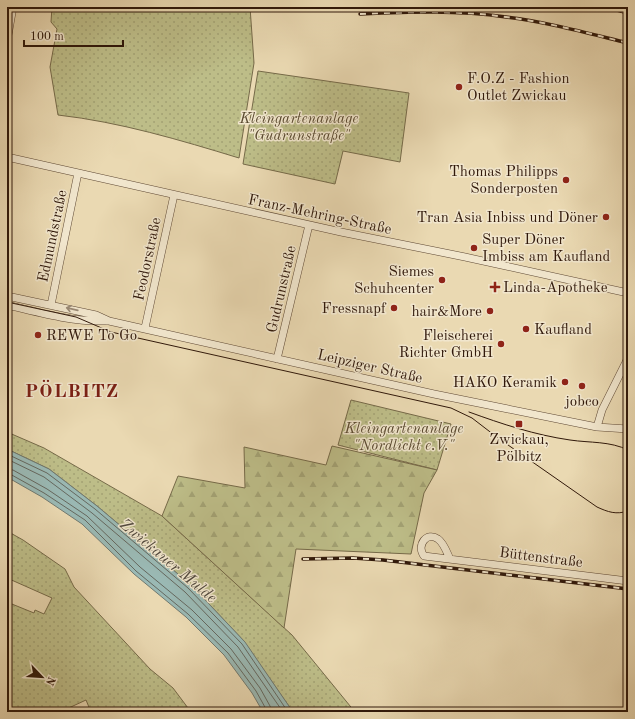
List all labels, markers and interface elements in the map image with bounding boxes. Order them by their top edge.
scale bar [24,22,123,48]
text: 100 m [30,31,64,43]
place label: F.O.Z - Fashion Outlet Zwickau [467,72,570,104]
marker: F.O.Z - Fashion Outlet Zwickau [454,82,464,92]
park label: Kleingartenanlage "Gudrunstraße" [238,112,359,144]
place label: Thomas Philipps Sonderposten [449,165,558,197]
marker: Thomas Philipps Sonderposten [561,175,571,185]
street label: Edmundstraße [36,189,71,284]
street label: Franz-Mehring-Straße [247,193,393,238]
place label: Tran Asia Inbiss und Döner [416,211,598,226]
marker: Tran Asia Inbiss und Döner [601,212,611,222]
street label: Feodorstraße [132,216,165,302]
place label: Super Döner Imbiss am Kaufland [482,233,611,265]
marker: Super Döner Imbiss am Kaufland [469,243,479,253]
street label: Gudrunstraße [265,244,300,334]
place label: Siemes Schuhcenter [354,265,434,297]
marker: Siemes Schuhcenter [437,275,447,285]
place label: Linda-Apotheke [503,281,608,296]
marker: Linda-Apotheke [490,282,500,292]
place label: Fressnapf [322,302,387,317]
marker: Fressnapf [389,303,399,313]
one-way arrow [65,305,78,313]
place label: hair&More [411,305,482,320]
marker: hair&More [485,306,495,316]
place label: Kaufland [534,323,592,338]
marker: Kaufland [521,324,531,334]
place label: REWE To Go [46,329,137,344]
place label: Fleischerei Richter GmbH [399,329,493,361]
marker: REWE To Go [33,330,43,340]
marker: Fleischerei Richter GmbH [496,339,506,349]
street label: Leipziger Straße [316,348,424,387]
place label: HAKO Keramik [453,376,557,391]
marker: HAKO Keramik [560,377,570,387]
district label: PÖLBITZ [25,379,119,402]
marker: jobco [577,381,587,391]
place label: jobco [564,395,599,410]
marker: Zwickau, Pölbitz [514,419,524,429]
park label: Kleingartenanlage "Nordlicht e.V." [343,422,464,454]
place label: Zwickau, Pölbitz [489,433,549,465]
water label: Zwickauer Mulde [116,516,220,607]
street label: Büttenstraße [498,546,583,571]
north arrow [22,657,62,697]
text: N [43,674,56,687]

